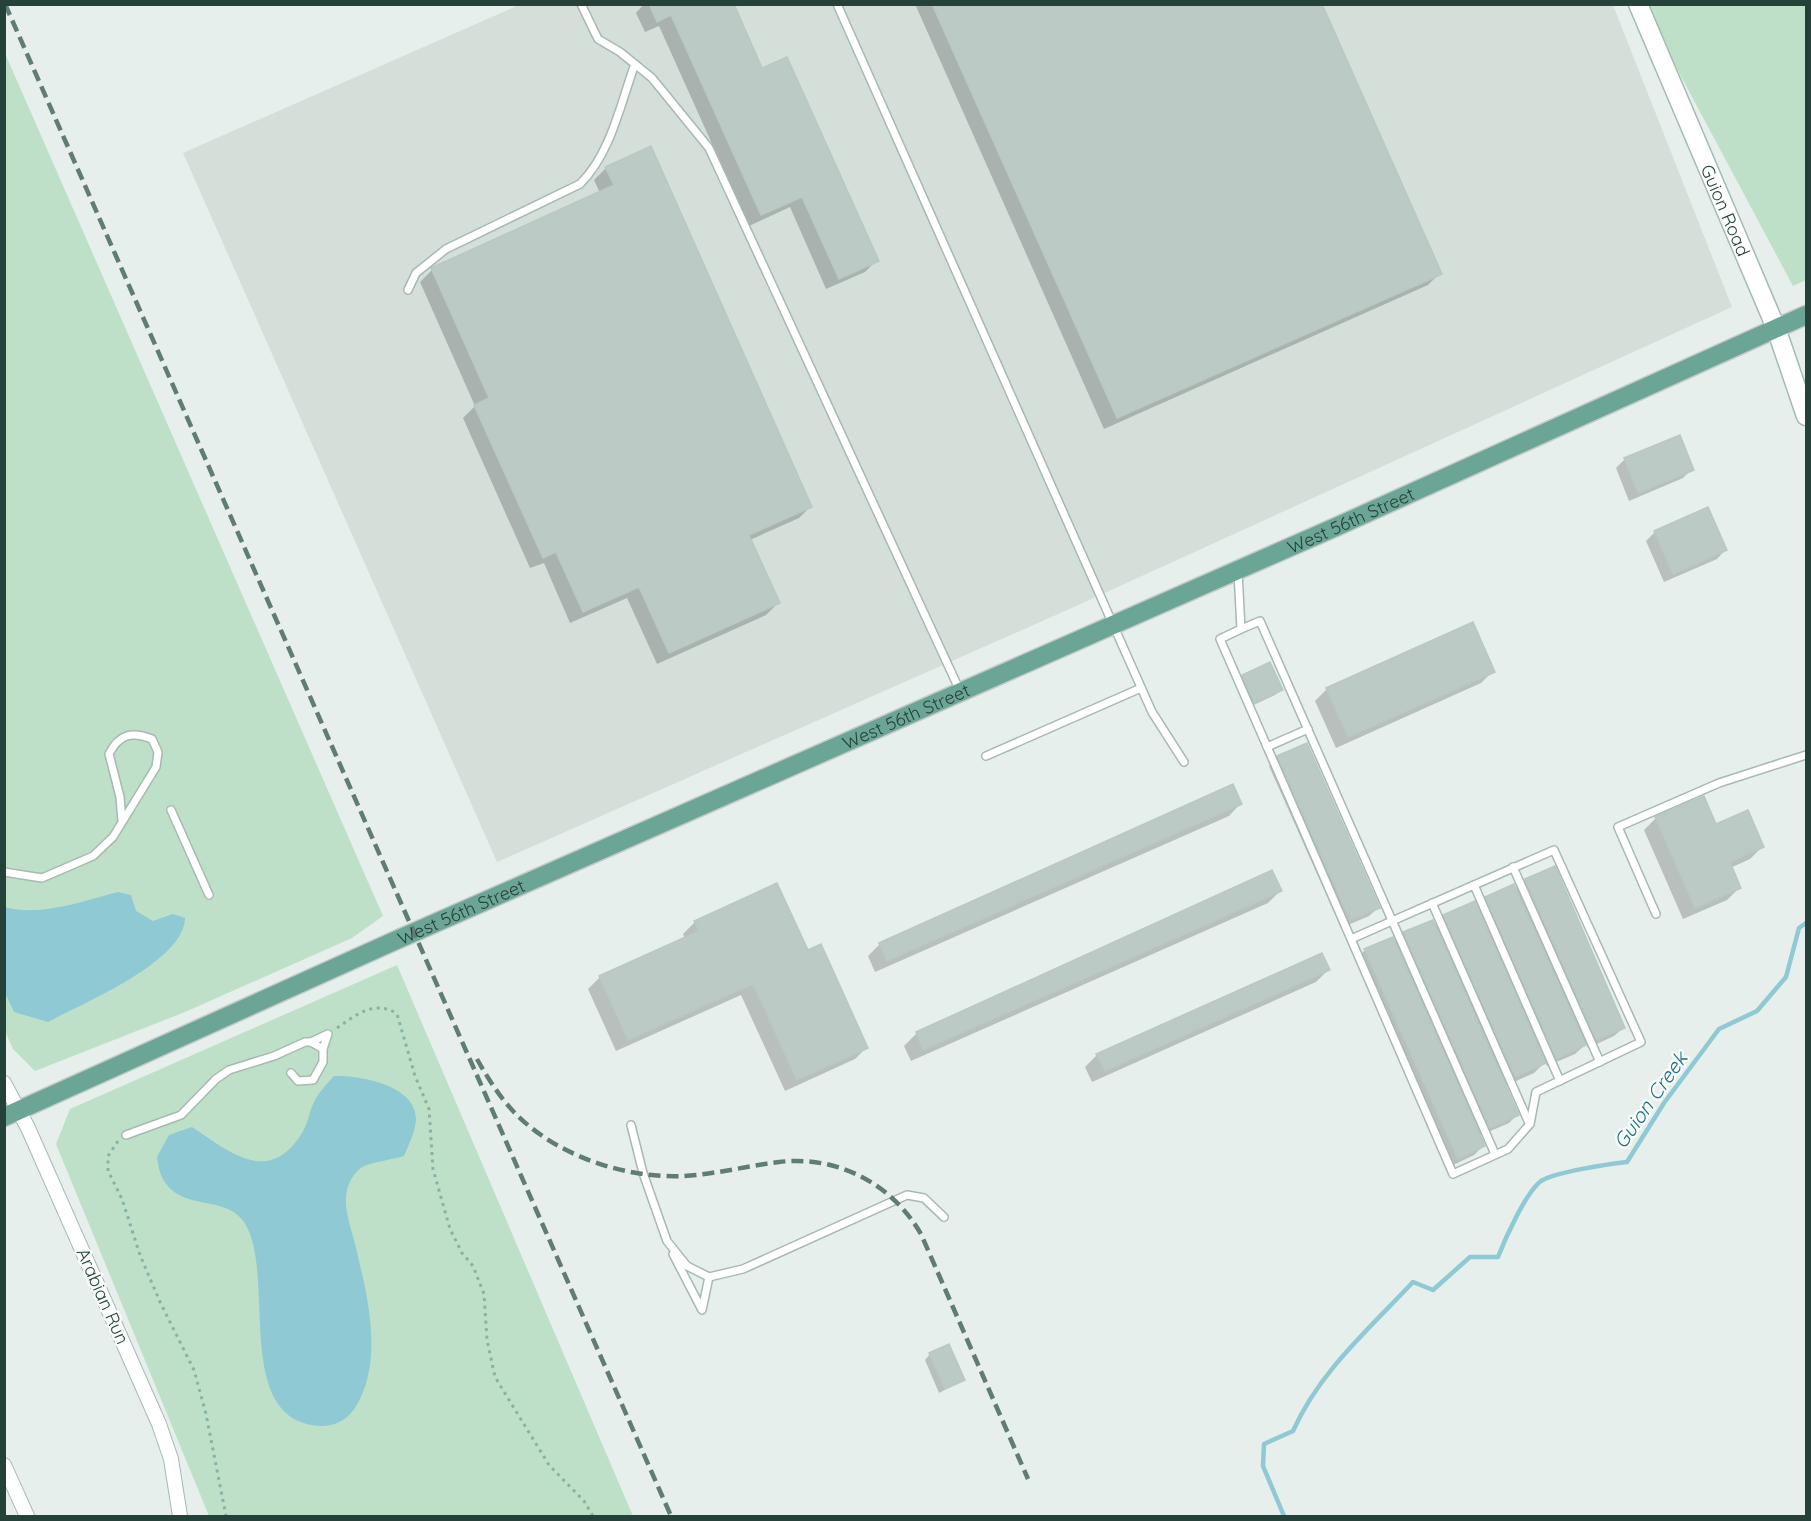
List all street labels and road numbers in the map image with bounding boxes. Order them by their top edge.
street label: Guion Road [1696,161,1755,259]
street label: West 56th Street [1284,482,1418,558]
street label: West 56th Street [839,678,973,754]
street label: West 56th Street [394,874,528,950]
street label: Arabian Run [72,1244,134,1348]

